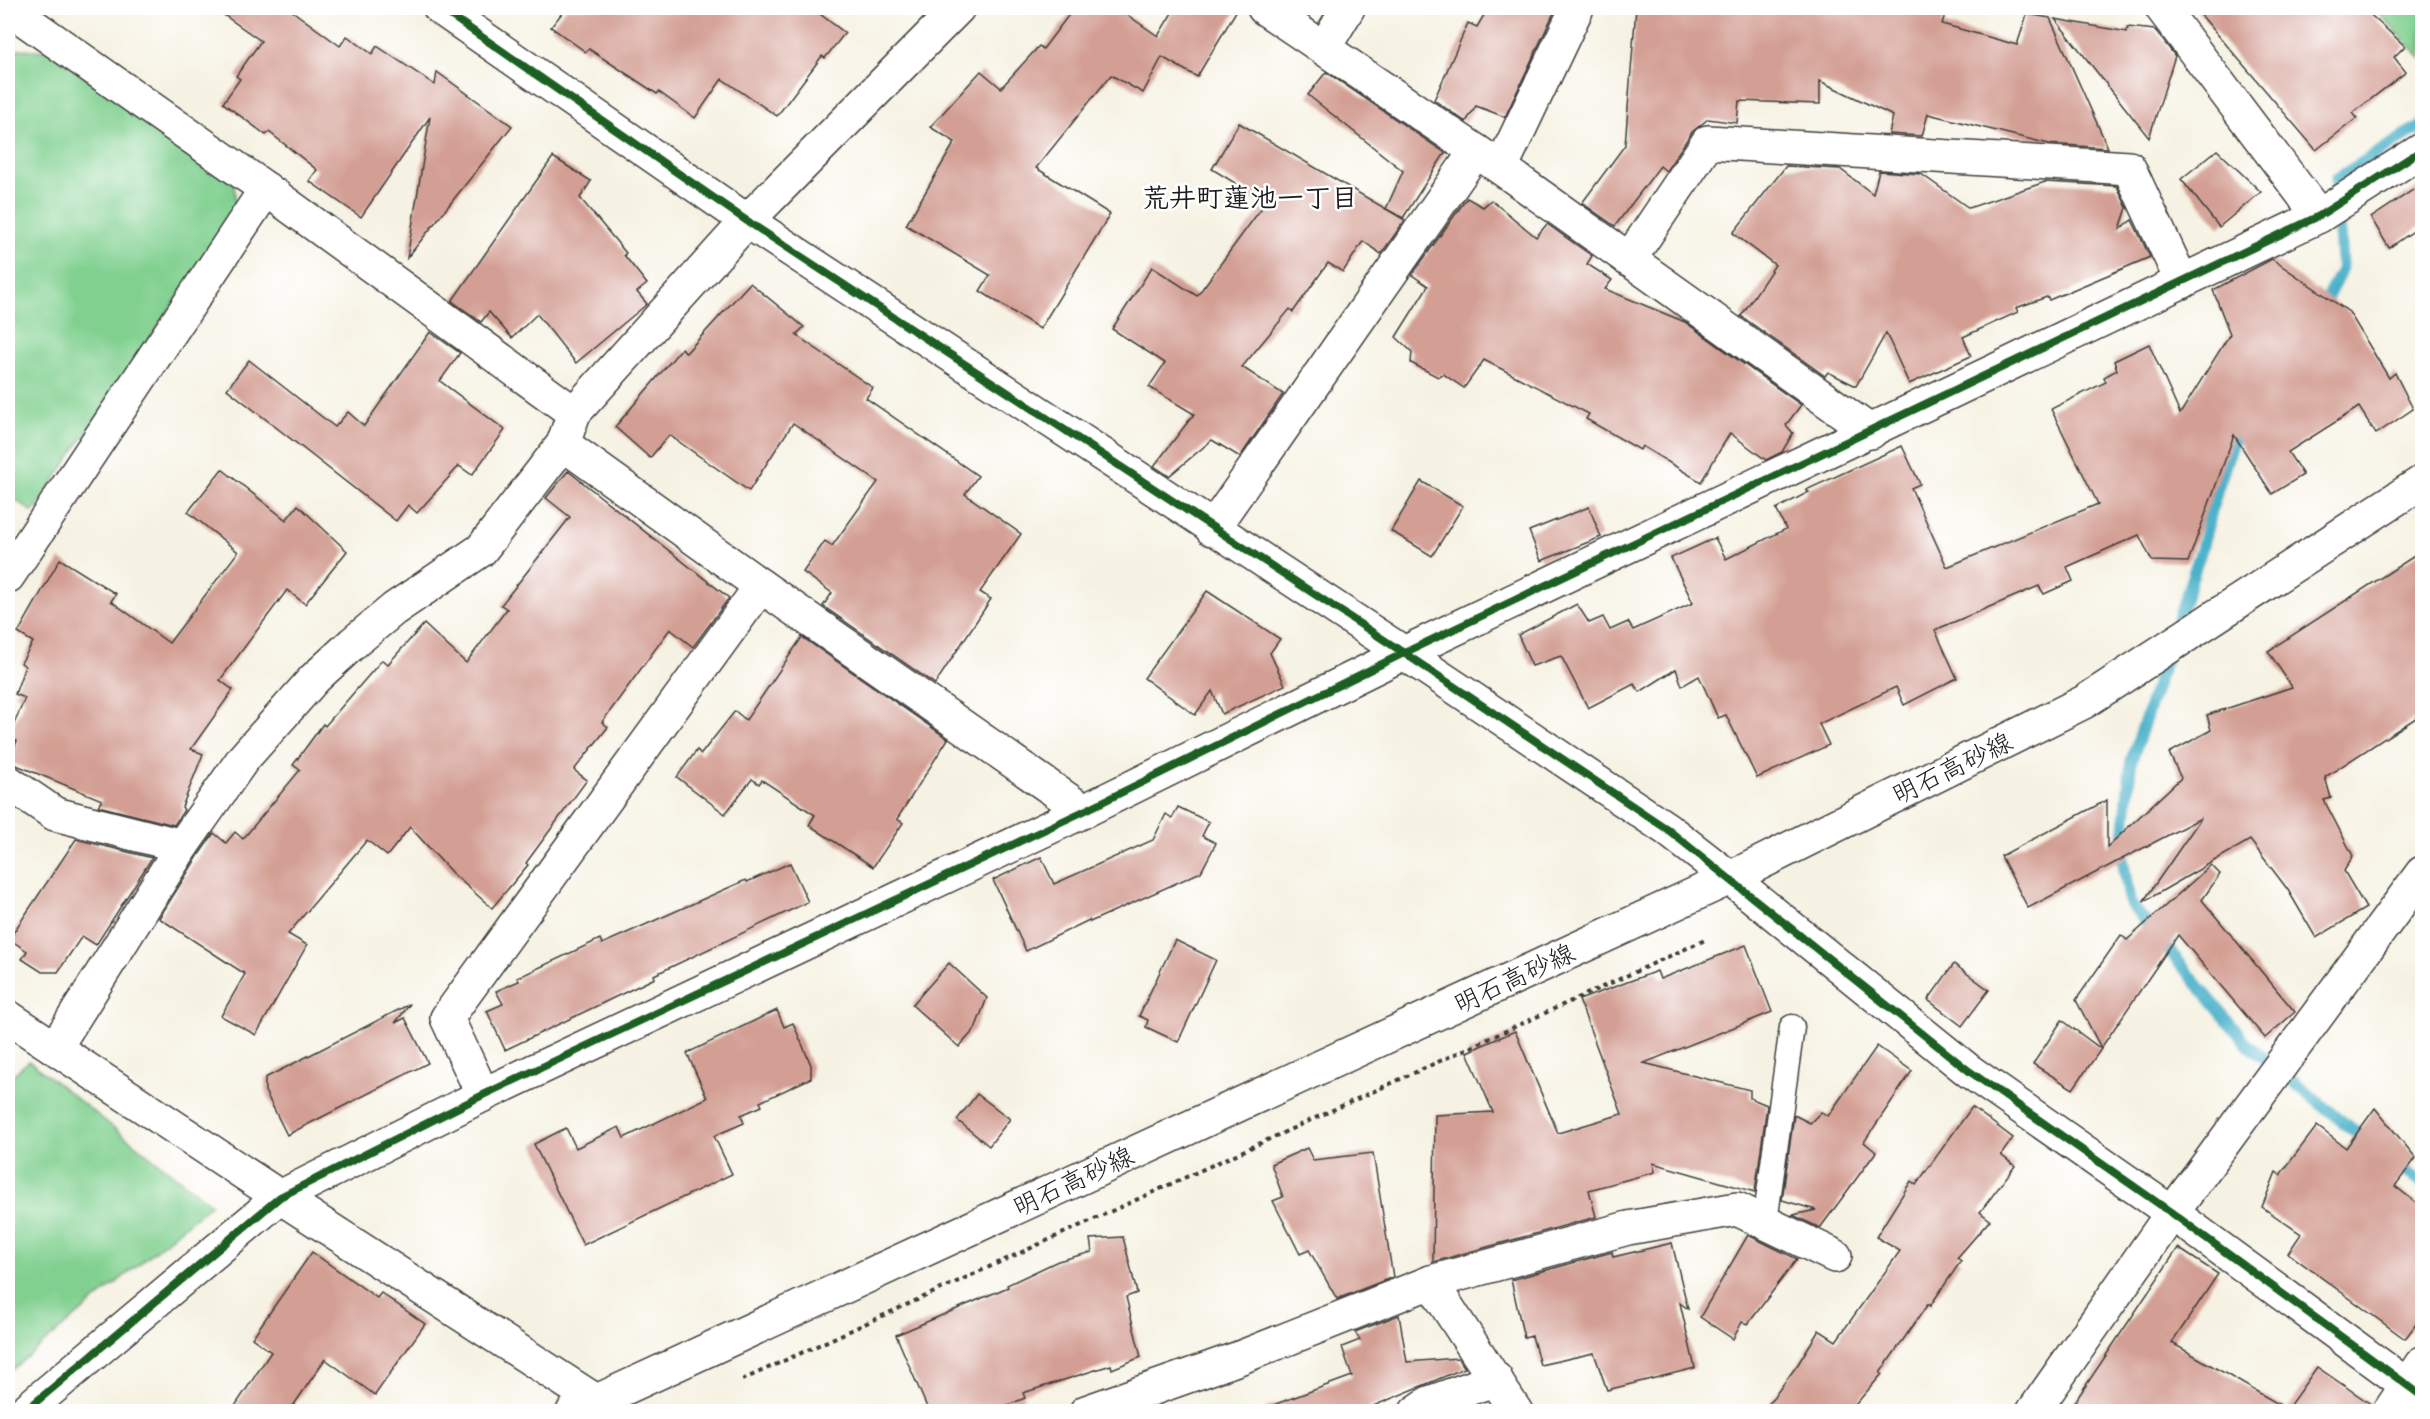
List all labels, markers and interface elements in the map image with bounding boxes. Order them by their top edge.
district label: 荒井町蓮池一丁目 [1142,181,1358,215]
street label: 明石高砂線 [1887,725,2018,812]
street label: 明石高砂線 [1448,936,1580,1021]
street label: 明石高砂線 [1007,1139,1139,1224]

